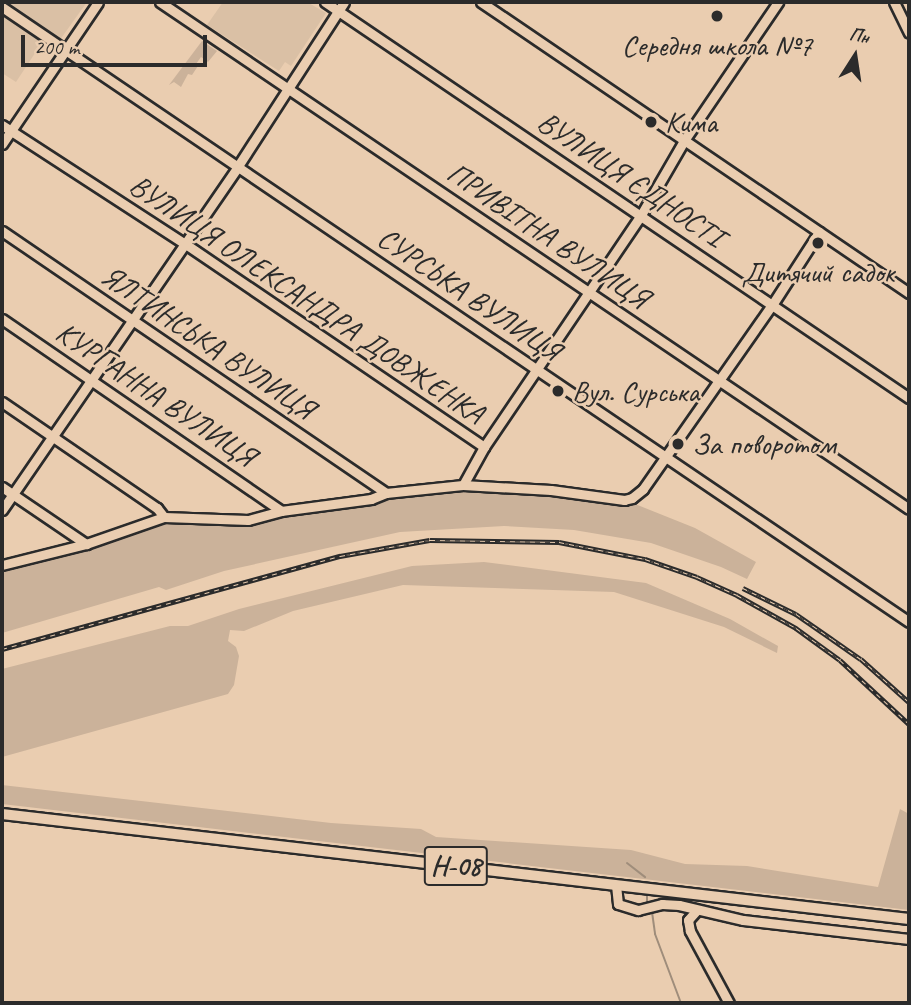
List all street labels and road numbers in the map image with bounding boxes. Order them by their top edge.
street label: ВУЛИЦЯ ЄДНОСТІ [531,103,731,255]
street label: ПРИВІТНА ВУЛИЦЯ [441,155,655,315]
street label: ВУЛИЦЯ ОЛЕКСАНДРА ДОВЖЕНКА [123,167,491,431]
street label: СУРСЬКА ВУЛИЦЯ [372,220,566,368]
street label: ЯЛТИНСЬКА ВУЛИЦЯ [94,257,322,427]
street label: КУРГАННА ВУЛИЦЯ [50,314,262,474]
road number: Н-08 [423,842,489,890]

